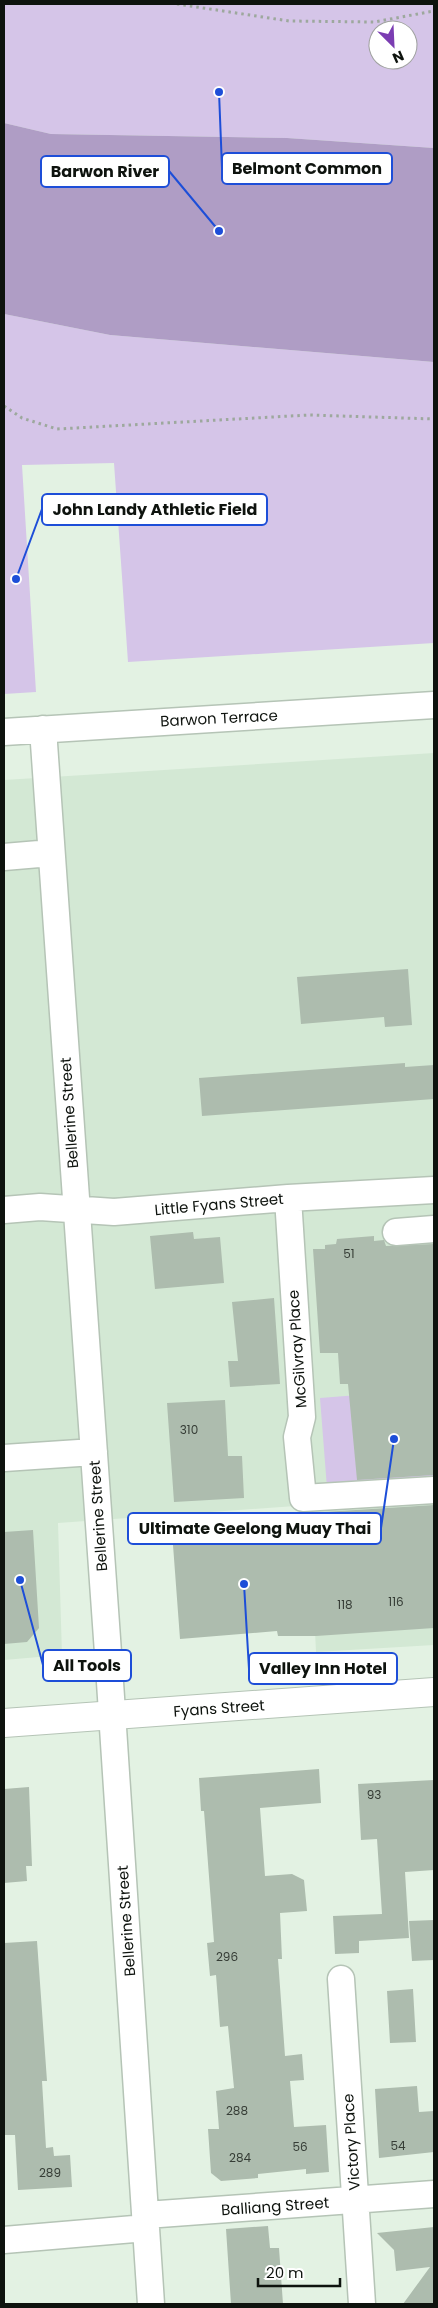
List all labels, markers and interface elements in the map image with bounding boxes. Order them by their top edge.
north arrow [368,20,418,70]
text: N [389,46,407,68]
callout: Belmont Common [222,153,392,184]
callout: Barwon River [41,156,169,187]
text: Belmont Common [232,157,382,180]
text: Barwon River [51,160,159,183]
callout: John Landy Athletic Field [42,494,267,525]
text: John Landy Athletic Field [53,498,257,521]
street label: Barwon Terrace [160,704,278,732]
street label: Bellerine Street [55,1057,83,1169]
street label: Little Fyans Street [154,1188,284,1220]
house number: 51 [343,1245,355,1262]
street label: McGilvray Place [282,1289,312,1409]
house number: 310 [180,1421,198,1438]
street label: Bellerine Street [84,1460,112,1572]
callout: Ultimate Geelong Muay Thai [128,1513,381,1544]
text: Ultimate Geelong Muay Thai [139,1517,371,1540]
house number: 116 [388,1593,404,1610]
house number: 118 [337,1596,353,1613]
callout: All Tools [43,1650,131,1681]
callout: Valley Inn Hotel [249,1653,397,1684]
text: All Tools [53,1654,121,1677]
text: Valley Inn Hotel [259,1657,387,1680]
street label: Fyans Street [173,1694,265,1722]
house number: 93 [367,1786,381,1803]
street label: Bellerine Street [112,1865,140,1977]
house number: 296 [216,1948,238,1965]
street label: Victory Place [337,2093,365,2191]
house number: 288 [226,2102,248,2119]
house number: 54 [390,2137,406,2154]
house number: 56 [292,2138,308,2155]
house number: 284 [229,2149,251,2166]
house number: 289 [39,2164,61,2181]
street label: Balliang Street [220,2192,330,2220]
scale bar [258,2256,340,2288]
text: 20 m [266,2262,304,2283]

